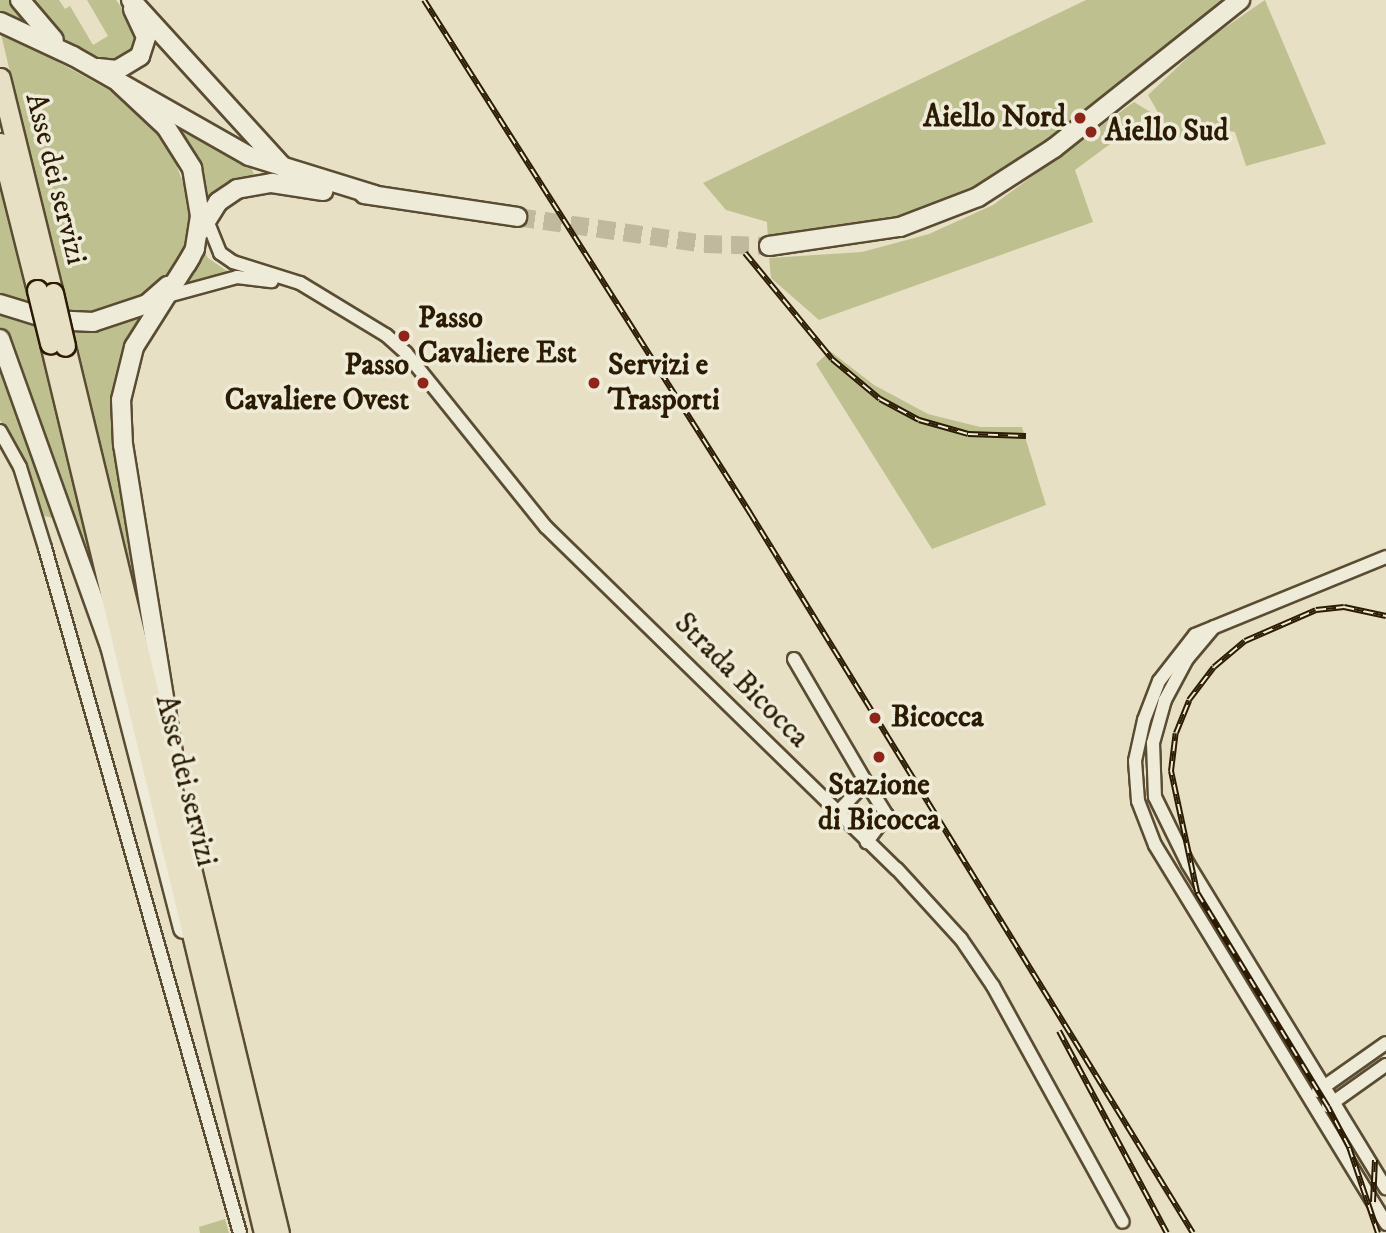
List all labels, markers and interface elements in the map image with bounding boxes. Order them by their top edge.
street label: Asse dei servizi [16,90,94,268]
place label: Aiello Nord [923,100,1066,136]
marker: Aiello Nord [1072,110,1088,126]
place label: Aiello Sud [1105,114,1228,150]
marker: Aiello Sud [1083,124,1099,140]
place label: Passo Cavaliere Est [418,301,577,372]
marker: Passo Cavaliere Est [396,328,412,344]
place label: Passo Cavaliere Ovest [225,348,409,418]
place label: Servizi e Trasporti [608,348,720,418]
marker: Passo Cavaliere Ovest [415,375,431,391]
marker: Servizi e Trasporti [586,375,602,391]
street label: Strada Bicocca [666,606,816,756]
street label: Asse dei servizi [146,692,224,870]
place label: Bicocca [891,700,984,736]
marker: Bicocca [865,708,885,728]
marker: Stazione di Bicocca [871,749,887,765]
place label: Stazione di Bicocca [818,768,940,838]

